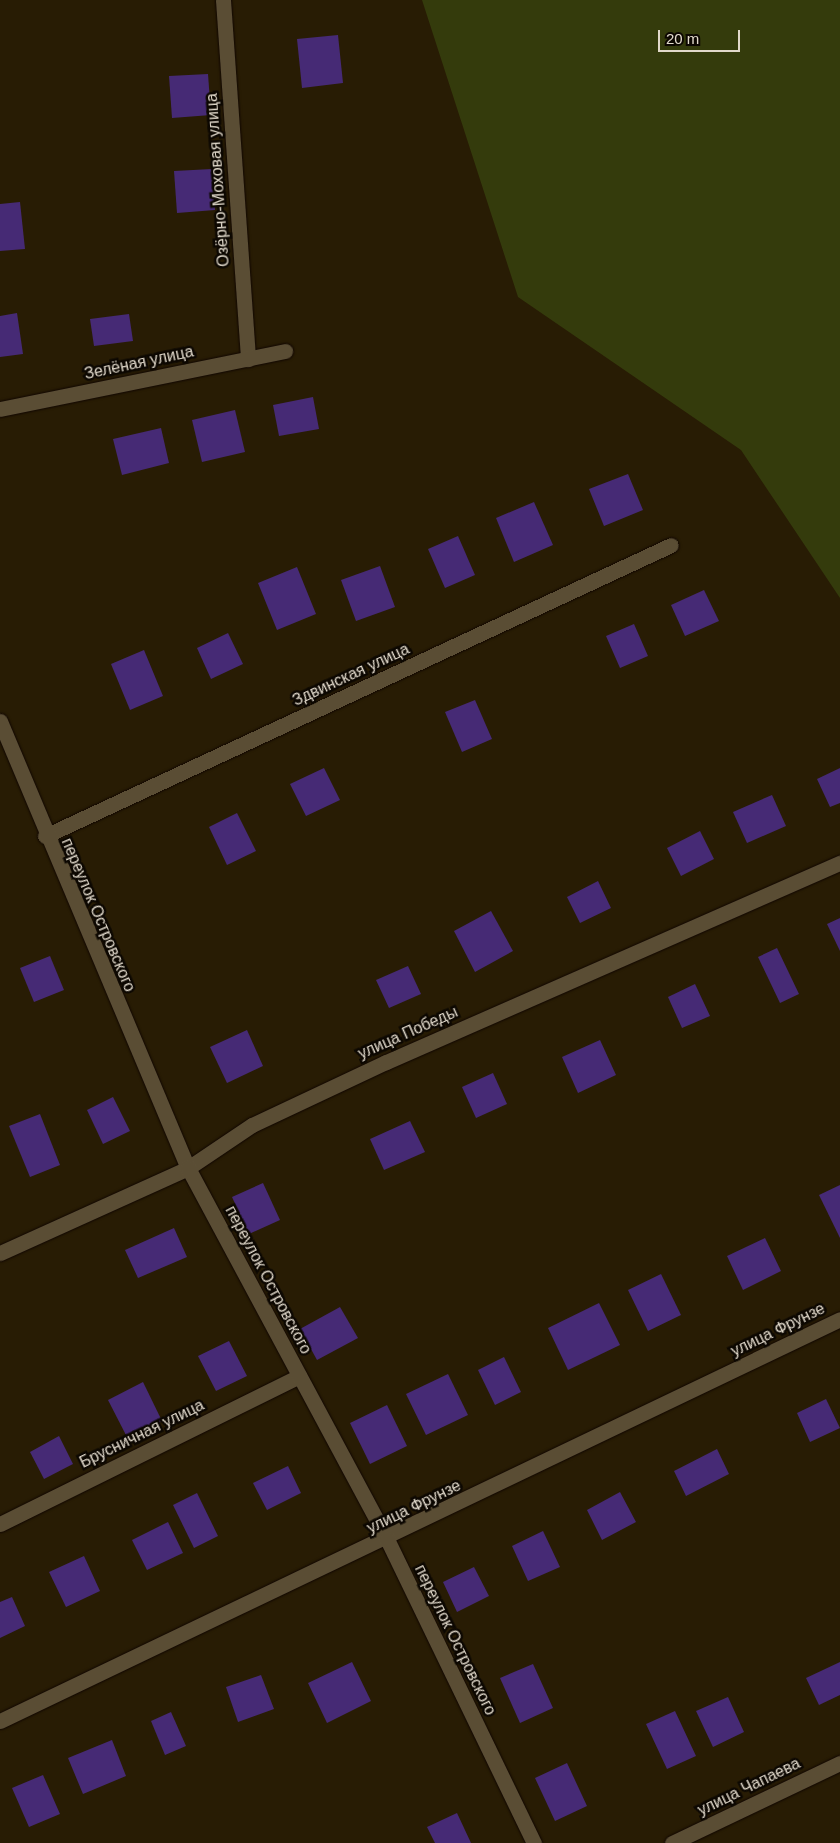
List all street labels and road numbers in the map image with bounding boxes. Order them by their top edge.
street label: Озёрно-Моховая улица [202,93,234,267]
street label: Зелёная улица [83,342,195,384]
street label: Здвинская улица [290,640,412,710]
street label: переулок Островского [57,835,139,995]
street label: улица Победы [355,1002,461,1064]
street label: переулок Островского [221,1203,315,1357]
street label: улица Фрунзе [728,1299,828,1361]
street label: Брусничная улица [77,1396,207,1472]
street label: улица Фрунзе [364,1476,464,1538]
street label: переулок Островского [410,1562,500,1718]
street label: улица Чапаева [695,1754,803,1820]

